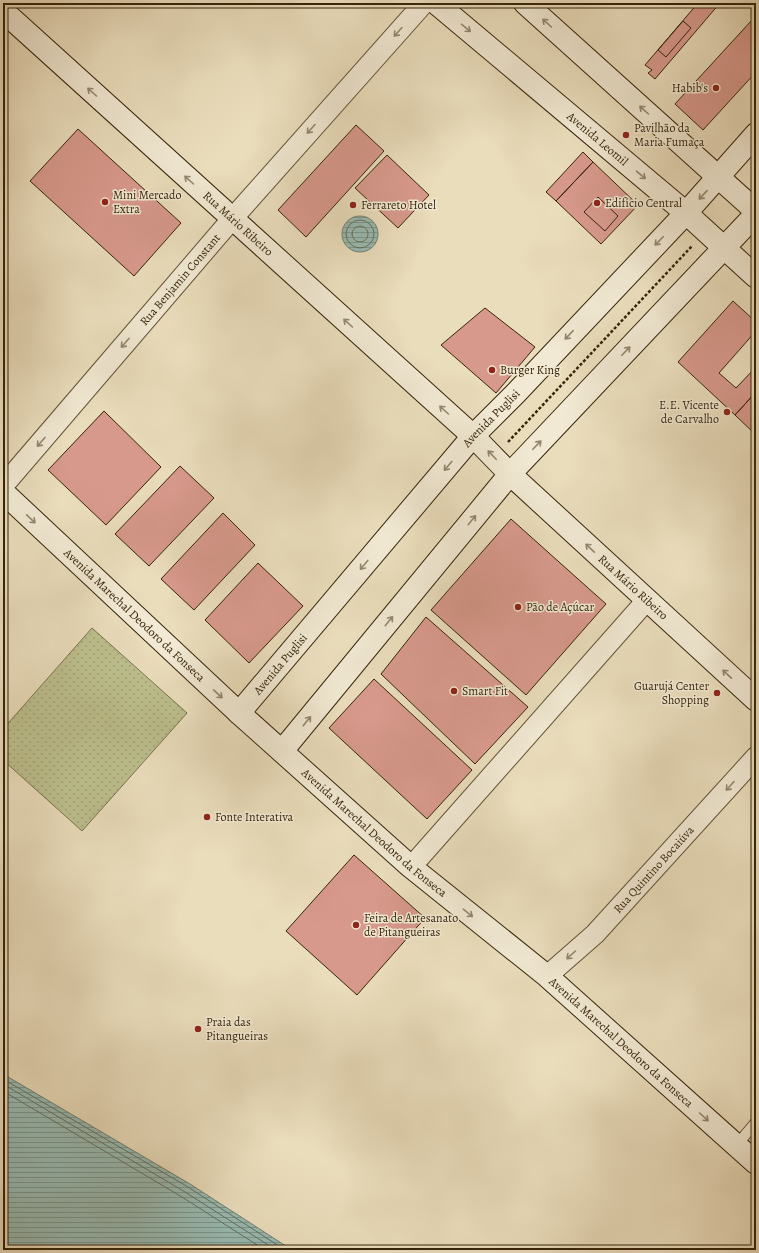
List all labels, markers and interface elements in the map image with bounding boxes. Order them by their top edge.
one-way arrow [542,18,553,27]
one-way arrow [461,24,472,33]
one-way arrow [393,27,403,37]
place label: Habib's [672,80,708,96]
marker: Habib's [711,83,721,93]
one-way arrow [87,88,98,97]
one-way arrow [639,105,649,114]
street label: Avenida Leomil [563,108,632,169]
place label: Pavilhão da Maria Fumaça [634,120,705,150]
one-way arrow [307,124,316,134]
marker: Pavilhão da Maria Fumaça [621,130,631,140]
one-way arrow [635,170,646,179]
one-way arrow [183,175,194,184]
place label: Mini Mercado Extra [113,187,182,217]
street label: Rua Mário Ribeiro [200,188,277,260]
one-way arrow [698,190,707,200]
place label: Edifício Central [605,195,682,211]
marker: Mini Mercado Extra [100,197,110,207]
place label: Ferrareto Hotel [361,197,436,213]
marker: Edifício Central [592,198,602,208]
marker: Ferrareto Hotel [348,200,358,210]
street label: Rua Benjamin Constant [136,230,224,329]
one-way arrow [654,236,664,246]
one-way arrow [343,319,353,328]
one-way arrow [565,330,574,340]
one-way arrow [121,338,130,348]
one-way arrow [622,346,631,356]
place label: Burger King [500,362,560,378]
marker: Burger King [487,365,497,375]
street label: Avenida Puglisi [458,386,523,451]
place label: E.E. Vicente de Carvalho [659,397,719,427]
one-way arrow [439,405,450,414]
marker: E.E. Vicente de Carvalho [722,407,732,417]
one-way arrow [36,437,45,447]
one-way arrow [532,440,542,450]
one-way arrow [487,450,497,460]
one-way arrow [444,460,453,471]
one-way arrow [26,514,36,523]
one-way arrow [467,515,476,526]
one-way arrow [585,543,596,552]
street label: Avenida Marechal Deodoro da Fonseca [60,544,209,685]
street label: Rua Mário Ribeiro [595,551,672,623]
one-way arrow [360,559,369,570]
place label: Pão de Açúcar [526,599,594,615]
marker: Pão de Açúcar [513,602,523,612]
one-way arrow [385,615,394,626]
street label: Avenida Puglisi [249,630,311,699]
one-way arrow [722,669,732,678]
place label: Guarujá Center Shopping [634,678,709,708]
place label: Smart Fit [462,683,508,699]
marker: Smart Fit [449,686,459,696]
marker: Guarujá Center Shopping [712,688,722,698]
one-way arrow [213,689,223,699]
one-way arrow [302,716,311,727]
street label: Avenida Marechal Deodoro da Fonseca [297,764,451,901]
one-way arrow [725,781,734,791]
place label: Fonte Interativa [215,809,294,825]
marker: Fonte Interativa [202,812,212,822]
street label: Rua Quintino Bocaiúva [610,822,698,917]
one-way arrow [463,909,474,918]
place label: Feira de Artesanato de Pitangueiras [364,910,458,940]
marker: Feira de Artesanato de Pitangueiras [351,920,361,930]
one-way arrow [565,950,576,959]
street label: Avenida Marechal Deodoro da Fonseca [545,973,697,1111]
place label: Praia das Pitangueiras [206,1014,268,1044]
marker: Praia das Pitangueiras [193,1024,203,1034]
one-way arrow [699,1112,709,1121]

